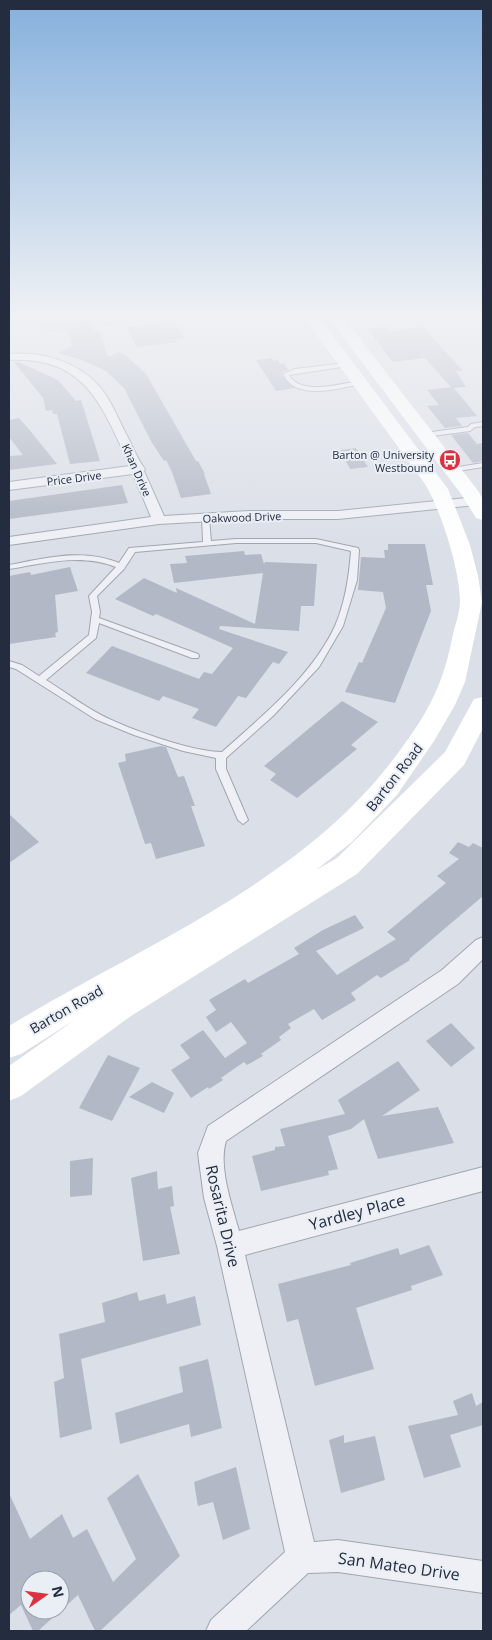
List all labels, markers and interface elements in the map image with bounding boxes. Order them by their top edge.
street label: Khan Drive [119,441,155,499]
place label: Barton @ University Westbound [332,447,434,475]
bus stop icon: Barton @ University Westbound [438,448,462,472]
street label: Price Drive [46,467,102,489]
street label: Oakwood Drive [202,508,282,526]
street label: Barton Road [361,739,427,815]
street label: Barton Road [26,980,106,1038]
street label: Rosarita Drive [201,1163,245,1269]
street label: Yardley Place [307,1189,407,1235]
street label: San Mateo Drive [337,1547,461,1585]
north arrow [20,1570,70,1620]
text: N [48,1584,69,1600]

